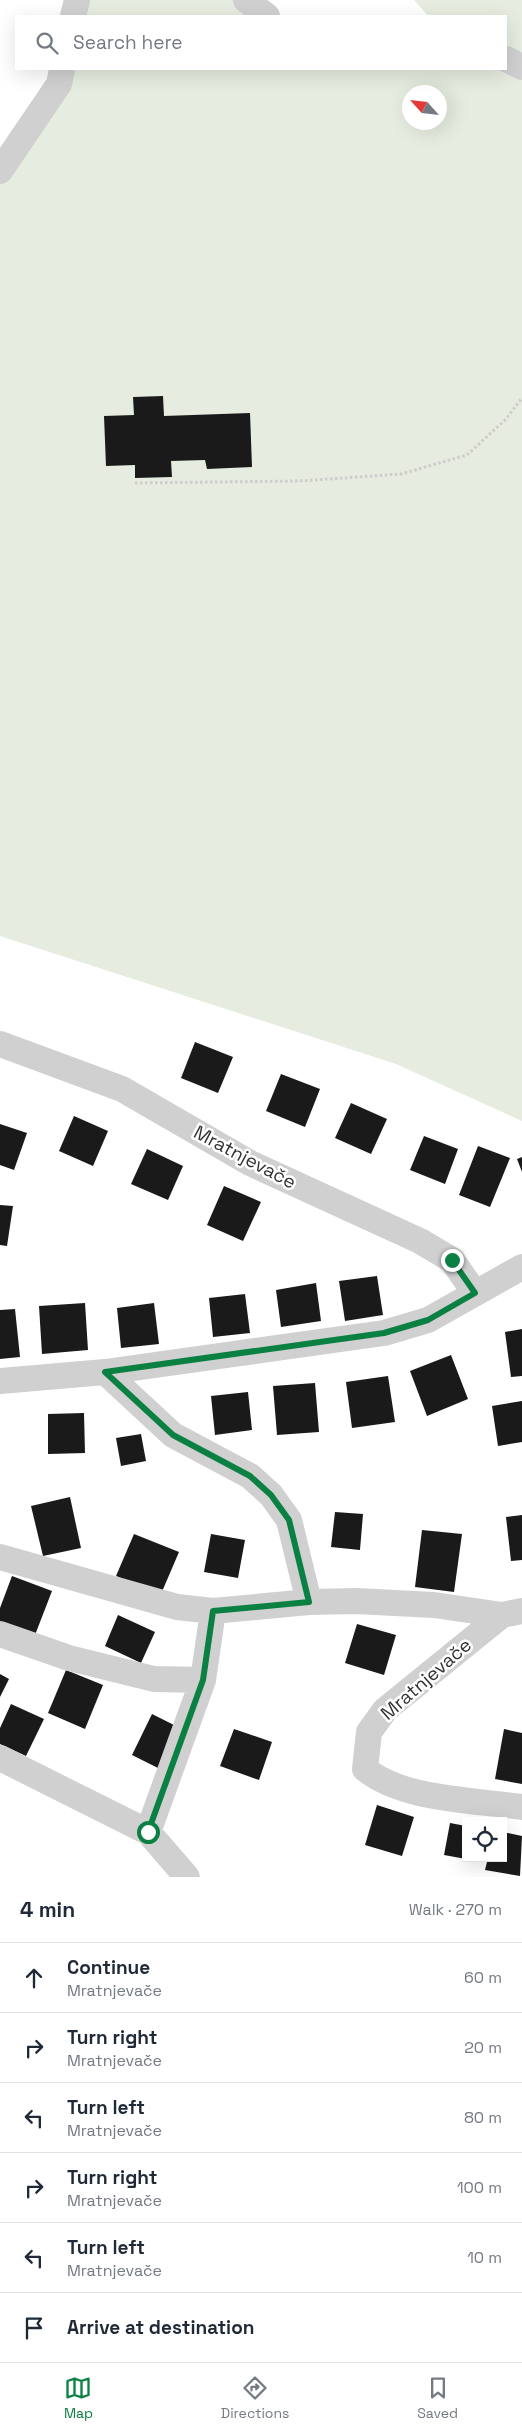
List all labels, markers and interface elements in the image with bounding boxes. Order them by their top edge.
search box [15,15,507,70]
icon: search [33,29,61,57]
text: Search here [73,30,183,55]
north arrow [402,85,447,130]
street label: Mratnjevače [189,1119,301,1195]
route end [441,1249,464,1272]
street label: Mratnjevače [375,1633,477,1725]
map controls [462,1817,507,1862]
button: locate [462,1817,507,1862]
route start [137,1821,160,1844]
text: 4 min [20,1896,75,1923]
text: Walk · 270 m [409,1899,502,1920]
text: Continue [67,1955,150,1980]
icon: ahead [20,1964,48,1992]
text: 60 m [464,1967,502,1988]
text: Mratnjevače [67,1980,162,2001]
text: Turn right [67,2025,157,2050]
icon: right [20,2034,48,2062]
text: 20 m [464,2037,502,2058]
text: Mratnjevače [67,2050,162,2071]
text: Turn left [67,2095,145,2120]
icon: left [20,2104,48,2132]
text: 80 m [464,2107,502,2128]
text: Mratnjevače [67,2120,162,2141]
text: Turn right [67,2165,157,2190]
icon: right [20,2174,48,2202]
text: 100 m [457,2177,502,2198]
text: Mratnjevače [67,2190,162,2211]
text: Turn left [67,2235,145,2260]
icon: left [20,2244,48,2272]
text: 10 m [467,2247,502,2268]
text: Mratnjevače [67,2260,162,2281]
icon: arrive [20,2314,48,2342]
text: Arrive at destination [67,2315,255,2340]
tab: Map [64,2374,93,2422]
tab: Directions [221,2374,289,2422]
tab: Saved [417,2374,458,2422]

